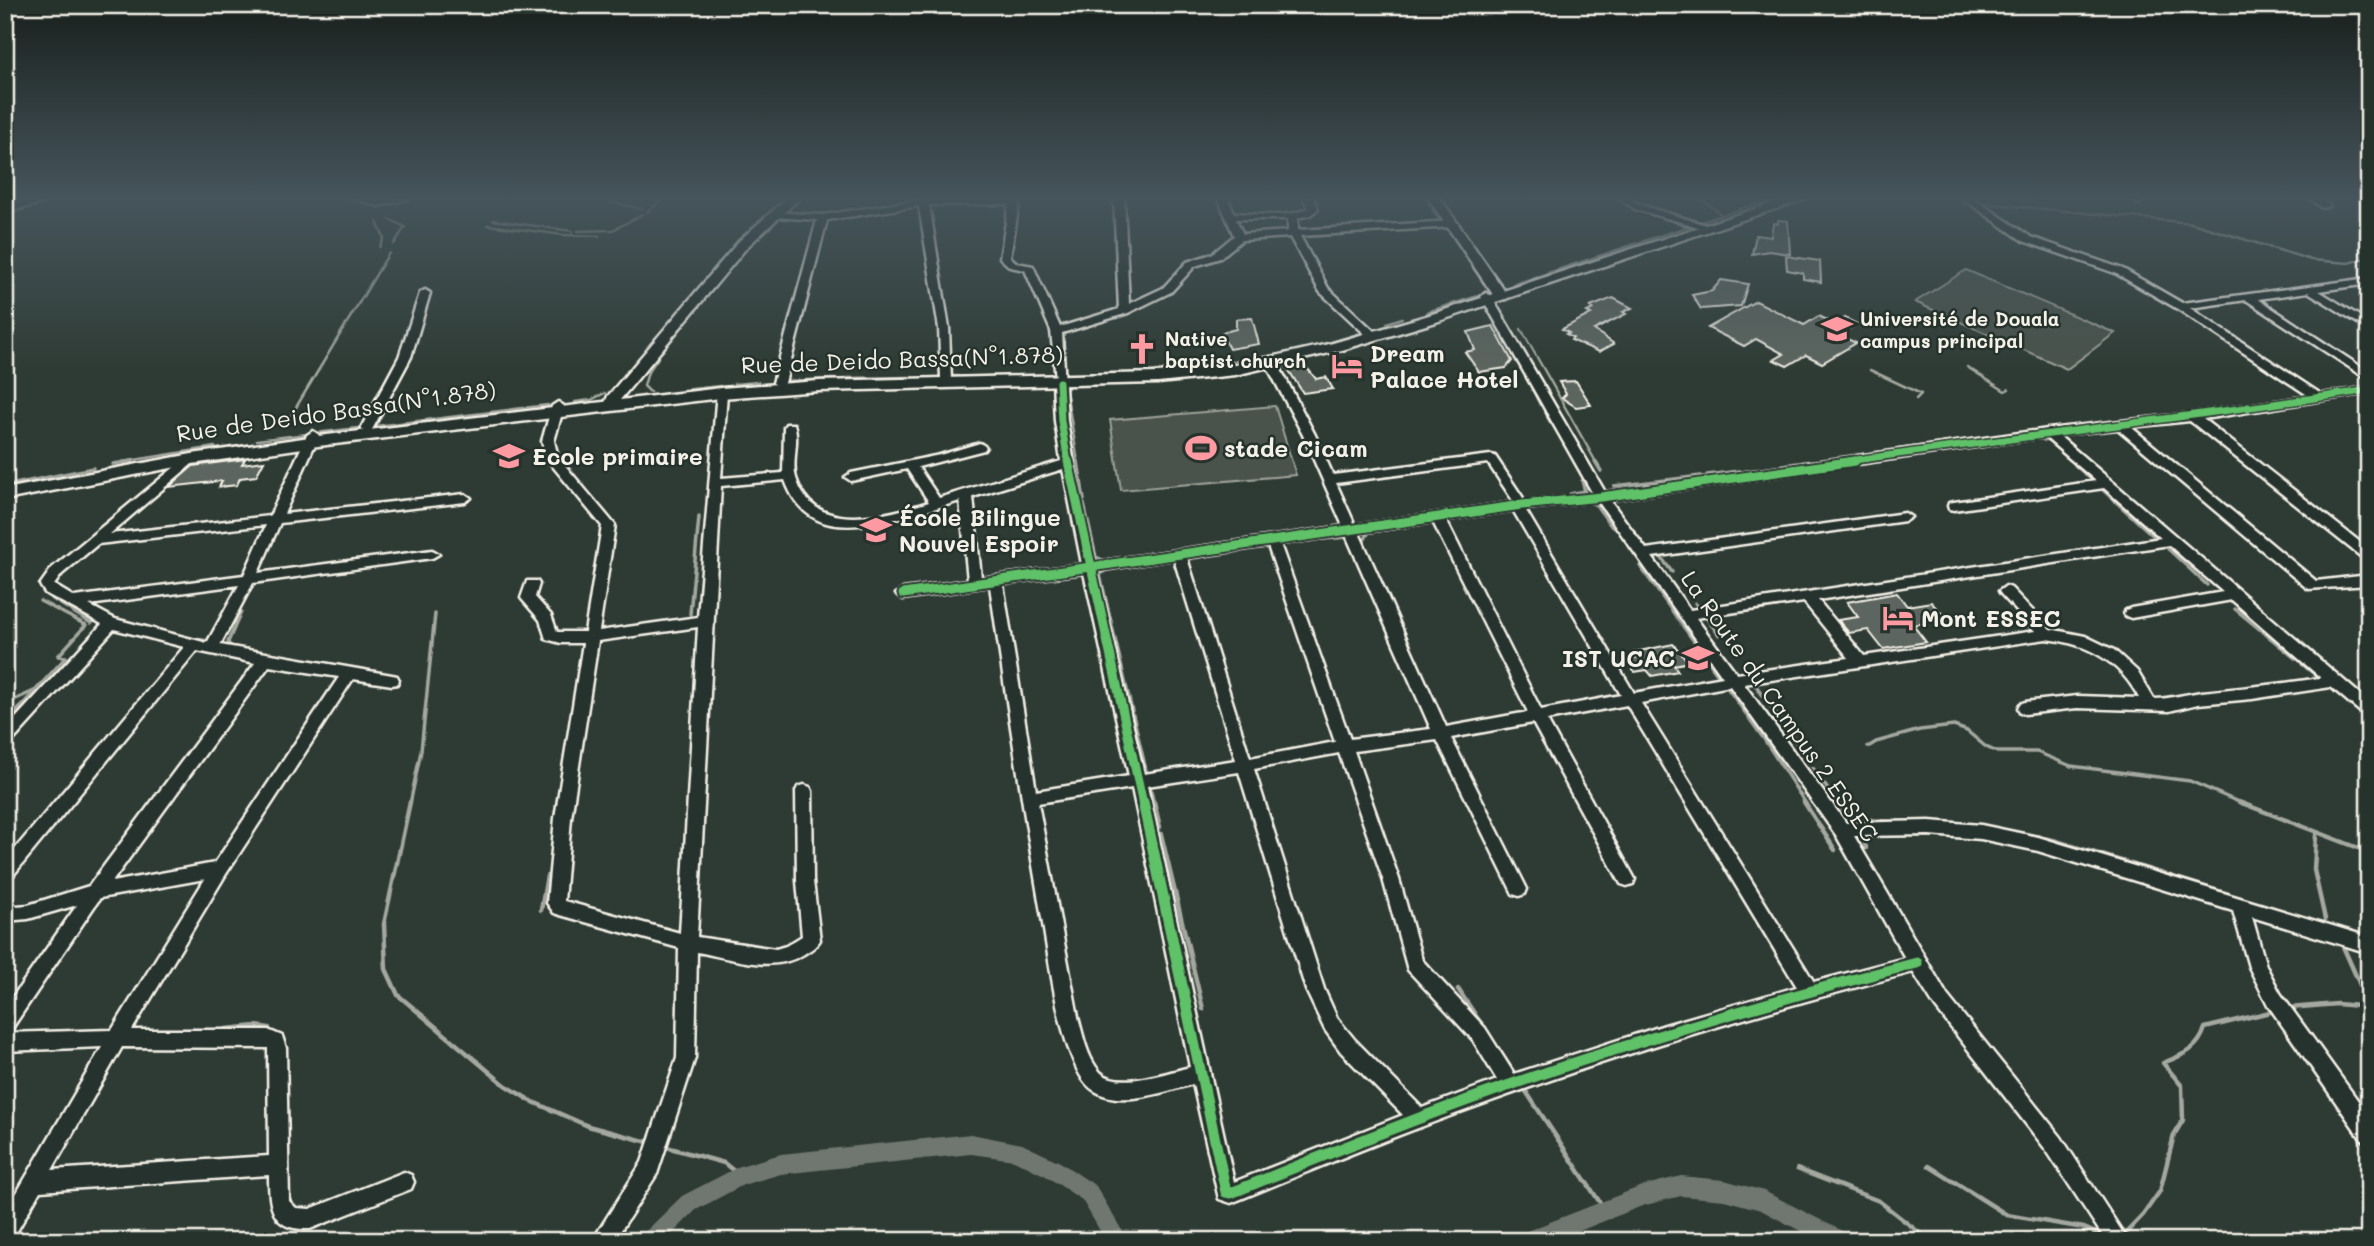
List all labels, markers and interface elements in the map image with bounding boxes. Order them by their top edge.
place label: Université de Douala campus principal [1860,306,2060,353]
school or university icon: Université de Douala campus principal [1820,312,1854,346]
place label: Native baptist church [1165,326,1306,373]
church icon: Native baptist church [1125,332,1159,366]
street label: Rue de Deido Bassa(N°1.878) [740,338,1064,380]
place label: Dream Palace Hotel [1370,338,1519,394]
hotel icon: Dream Palace Hotel [1330,349,1364,383]
street label: Rue de Deido Bassa(N°1.878) [174,374,498,448]
sports icon: stade Cicam [1184,431,1218,465]
place label: stade Cicam [1224,433,1367,463]
school or university icon: Ecole primaire [492,439,526,473]
place label: Ecole primaire [532,441,703,471]
place label: École Bilingue Nouvel Espoir [899,502,1061,558]
school or university icon: École Bilingue Nouvel Espoir [859,513,893,547]
street label: La Route du Campus 2 ESSEC [1675,565,1885,847]
hotel icon: Mont ESSEC [1881,601,1915,635]
place label: Mont ESSEC [1921,603,2061,633]
school or university icon: IST UCAC [1681,641,1715,675]
place label: IST UCAC [1562,643,1675,673]

